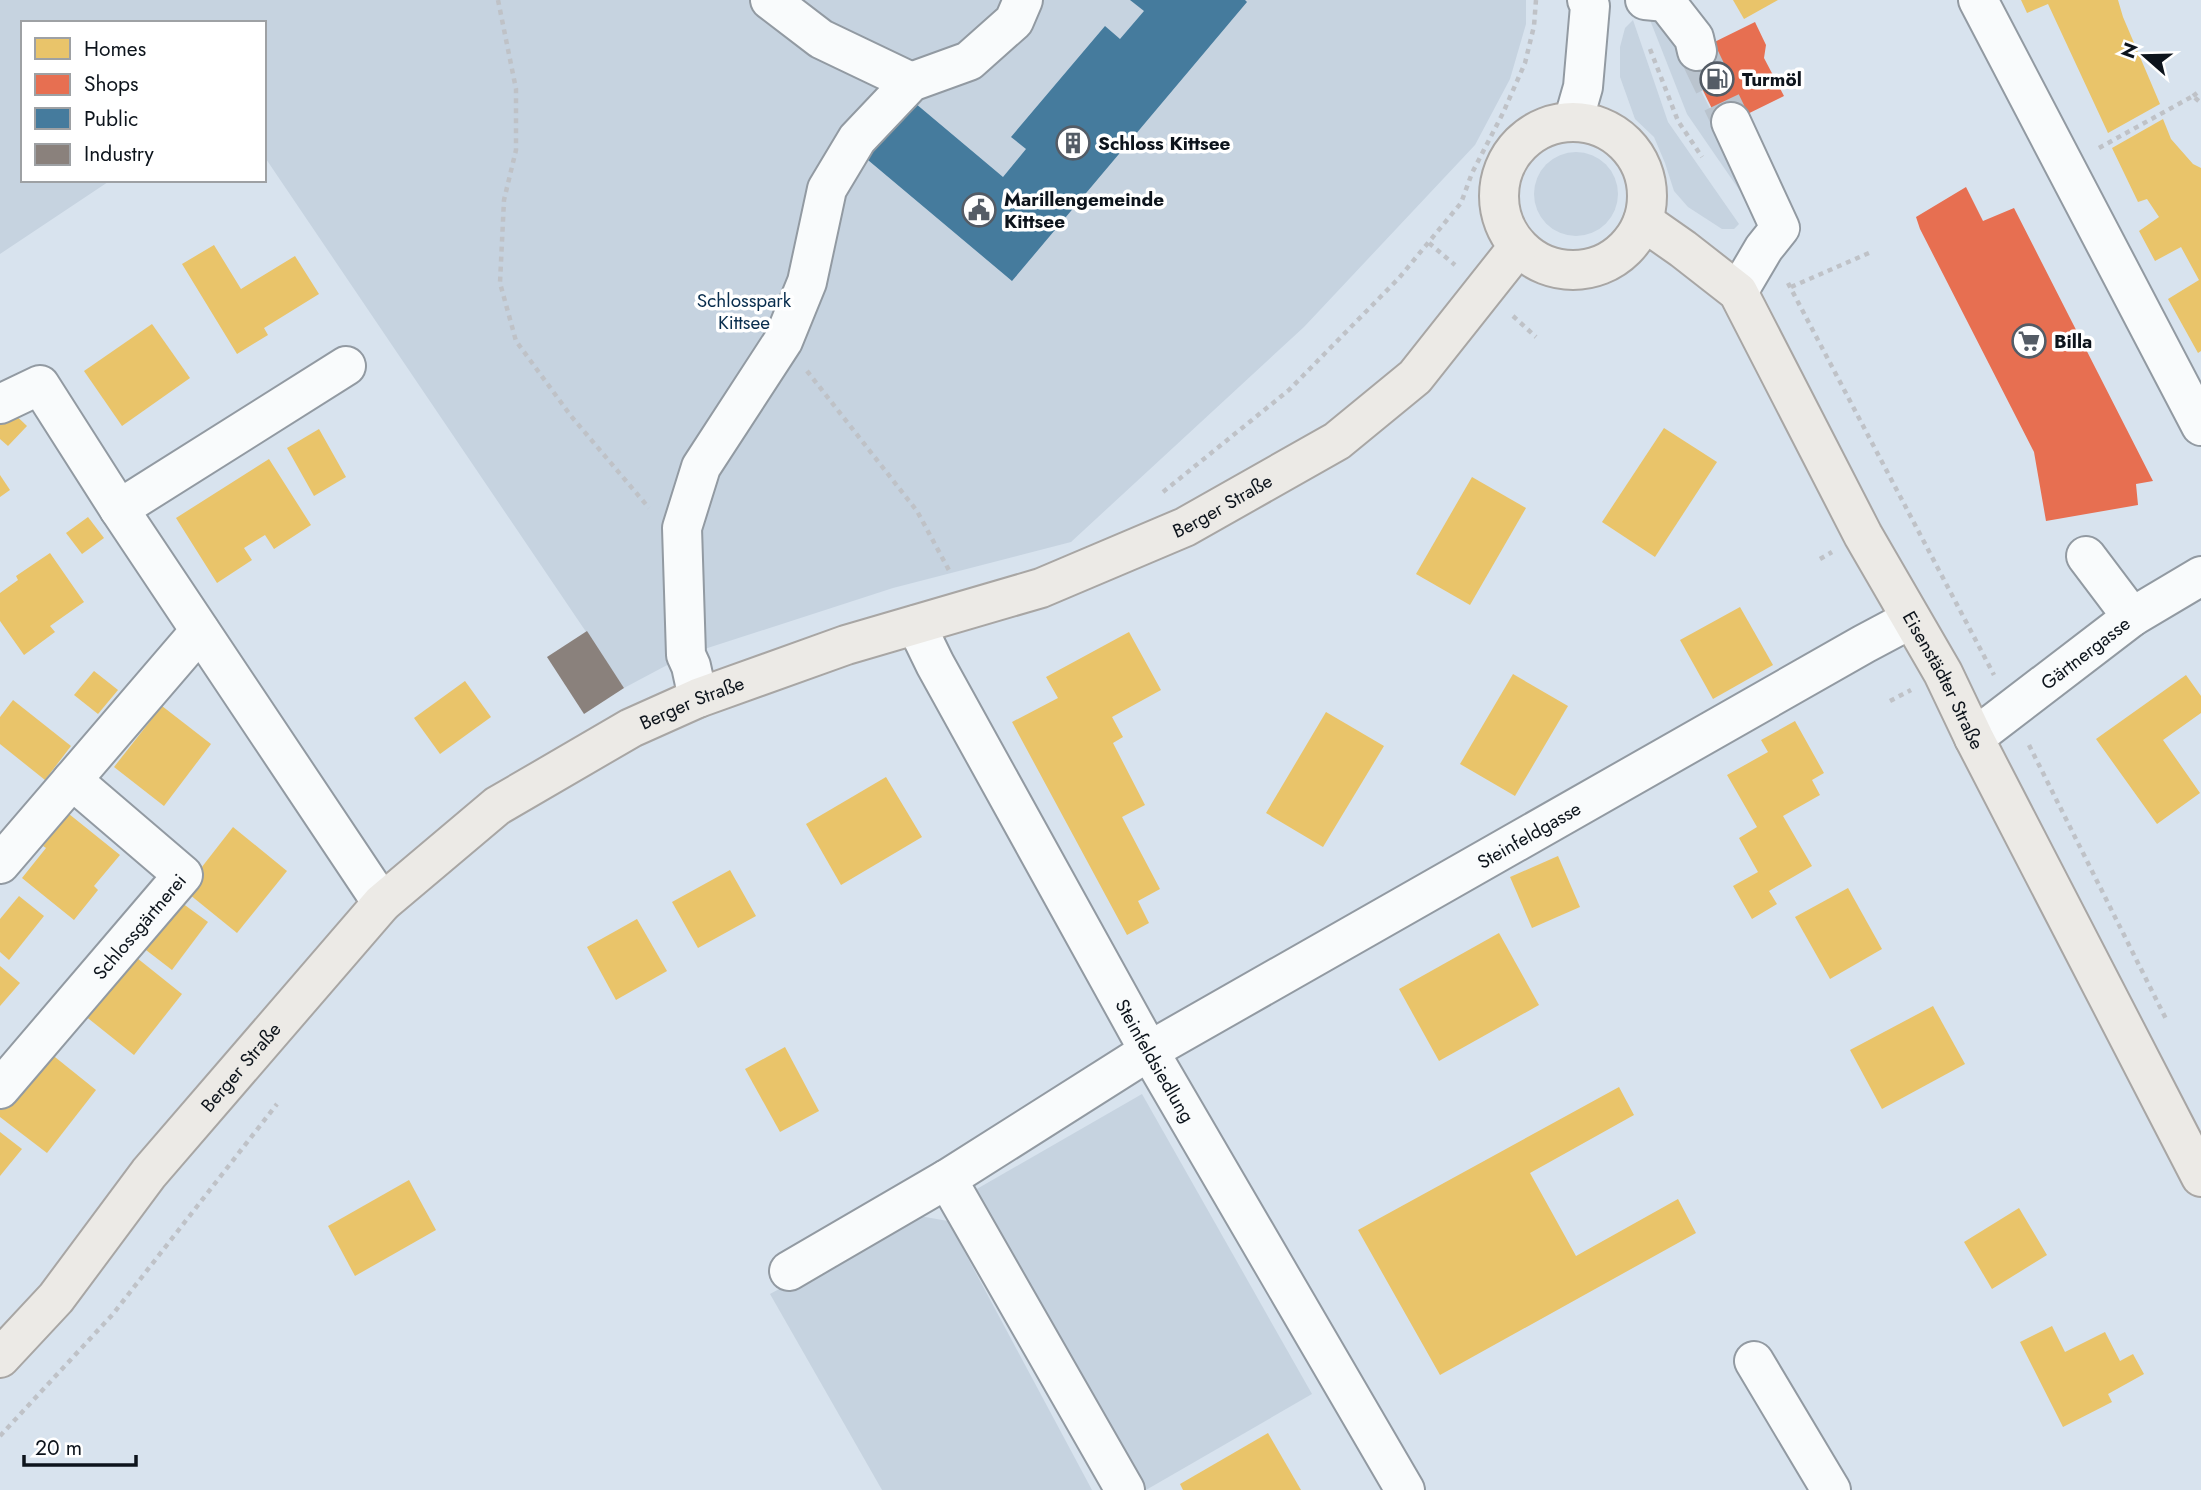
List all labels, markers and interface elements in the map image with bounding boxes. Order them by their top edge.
legend [21,21,266,182]
north arrow [2110,21,2180,91]
text: Homes [84,34,146,64]
text: N [2114,39,2145,62]
fuel station icon: Turmöl [1698,60,1736,98]
place label: Turmöl [1742,66,1802,93]
text: Shops [84,69,138,99]
text: Public [84,104,138,134]
building icon: Schloss Kittsee [1054,124,1092,162]
place label: Schloss Kittsee [1098,130,1231,157]
text: Industry [84,139,155,169]
place label: Marillengemeinde Kittsee [1004,186,1164,235]
public building icon: Marillengemeinde Kittsee [960,191,998,229]
park label: Schlosspark Kittsee [697,287,792,336]
supermarket icon: Billa [2010,322,2048,360]
place label: Billa [2054,328,2092,355]
street label: Berger Straße [1168,467,1277,544]
street label: Eisenstädter Straße [1896,606,1991,754]
street label: Gärtnergasse [2035,610,2136,696]
street label: Berger Straße [635,669,748,736]
street label: Steinfeldgasse [1472,794,1586,875]
street label: Schlossgärtnerei [86,868,192,985]
street label: Steinfeldsiedlung [1109,994,1201,1128]
street label: Berger Straße [194,1016,287,1118]
scale bar [24,1424,136,1468]
text: 20 m [35,1433,82,1463]

